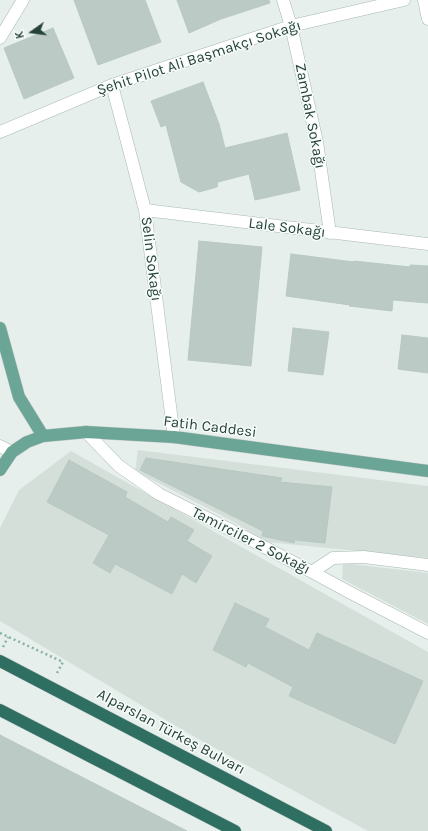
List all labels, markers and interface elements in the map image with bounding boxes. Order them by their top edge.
north arrow [12,12,52,52]
street label: Şehit Pilot Ali Başmakçı Sokağı [95,16,303,100]
text: K [13,30,27,40]
street label: Zambak Sokağı [291,62,329,170]
street label: Lale Sokağı [247,214,327,242]
street label: Selin Sokağı [137,216,165,302]
street label: Fatih Caddesi [162,412,258,442]
street label: Tamirciler 2 Sokağı [189,503,313,579]
street label: Alparslan Türkeş Bulvarı [94,685,248,779]

